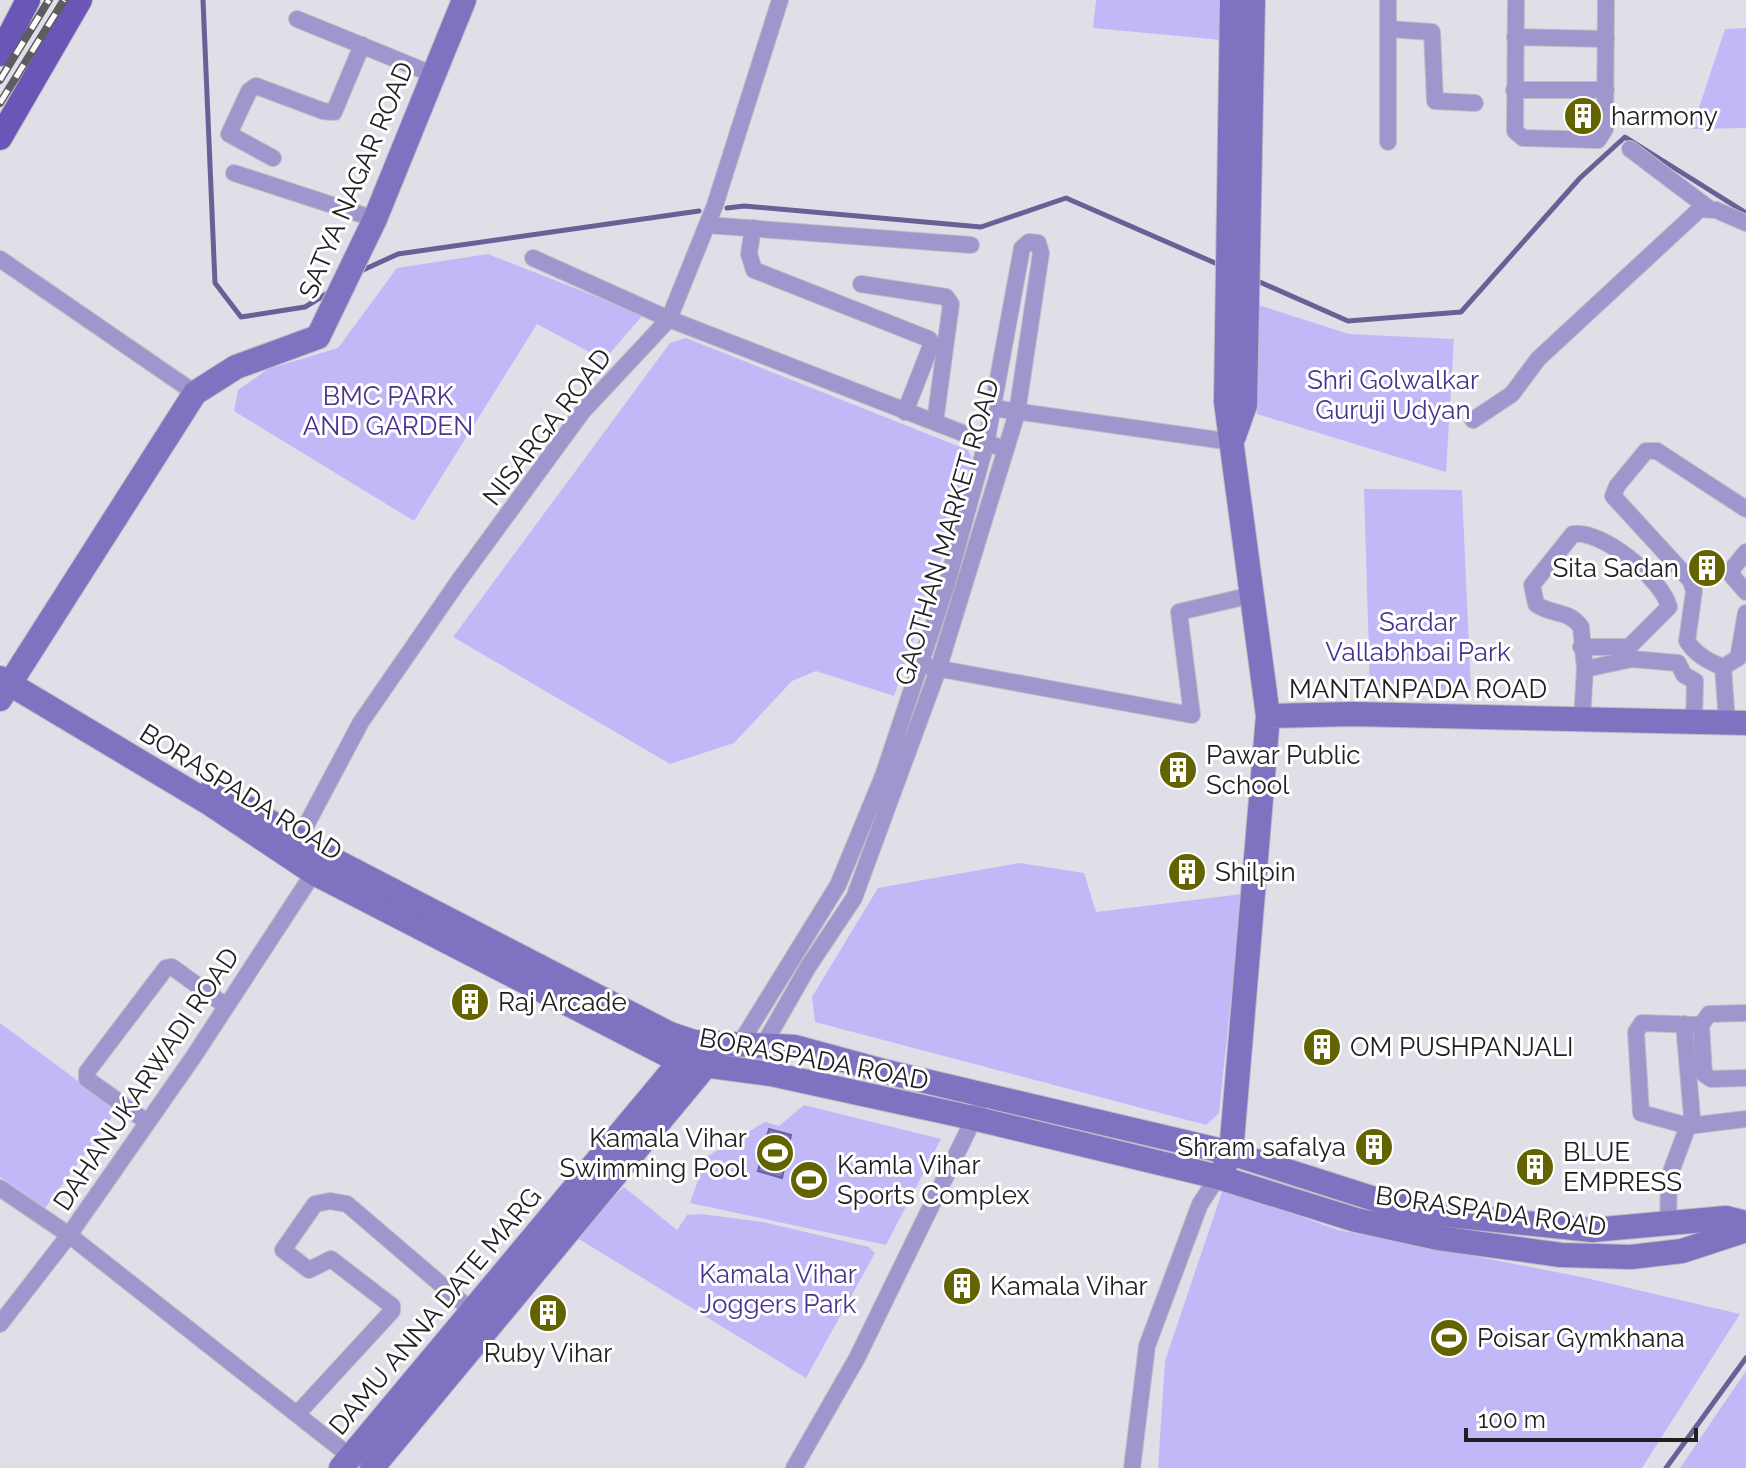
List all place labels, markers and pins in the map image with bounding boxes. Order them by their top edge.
building icon: harmony [1562,95,1604,137]
place label: harmony [1611,101,1718,131]
building icon: Sita Sadan [1686,547,1728,589]
place label: Sita Sadan [1553,553,1679,583]
place label: Pawar Public School [1206,740,1361,800]
building icon: Pawar Public School [1157,749,1199,791]
building icon: Shilpin [1166,851,1208,893]
place label: Shilpin [1215,857,1296,887]
building icon: Raj Arcade [449,981,491,1023]
place label: Raj Arcade [498,987,627,1017]
building icon: OM PUSHPANJALI [1301,1026,1343,1068]
place label: OM PUSHPANJALI [1350,1032,1574,1062]
place label: Kamala Vihar Swimming Pool [560,1123,748,1183]
building icon: Shram safalya [1353,1126,1395,1168]
sports icon: Kamala Vihar Swimming Pool [754,1132,796,1174]
place label: Shram safalya [1177,1132,1346,1162]
place label: BLUE EMPRESS [1563,1137,1682,1197]
building icon: BLUE EMPRESS [1514,1146,1556,1188]
place label: Kamla Vihar Sports Complex [837,1150,1030,1210]
sports icon: Kamla Vihar Sports Complex [788,1159,830,1201]
building icon: Kamala Vihar [941,1265,983,1307]
place label: Kamala Vihar [990,1271,1148,1301]
building icon: Ruby Vihar [527,1292,569,1334]
sports icon: Poisar Gymkhana [1428,1317,1470,1359]
place label: Poisar Gymkhana [1477,1323,1685,1353]
place label: Ruby Vihar [484,1338,612,1368]

